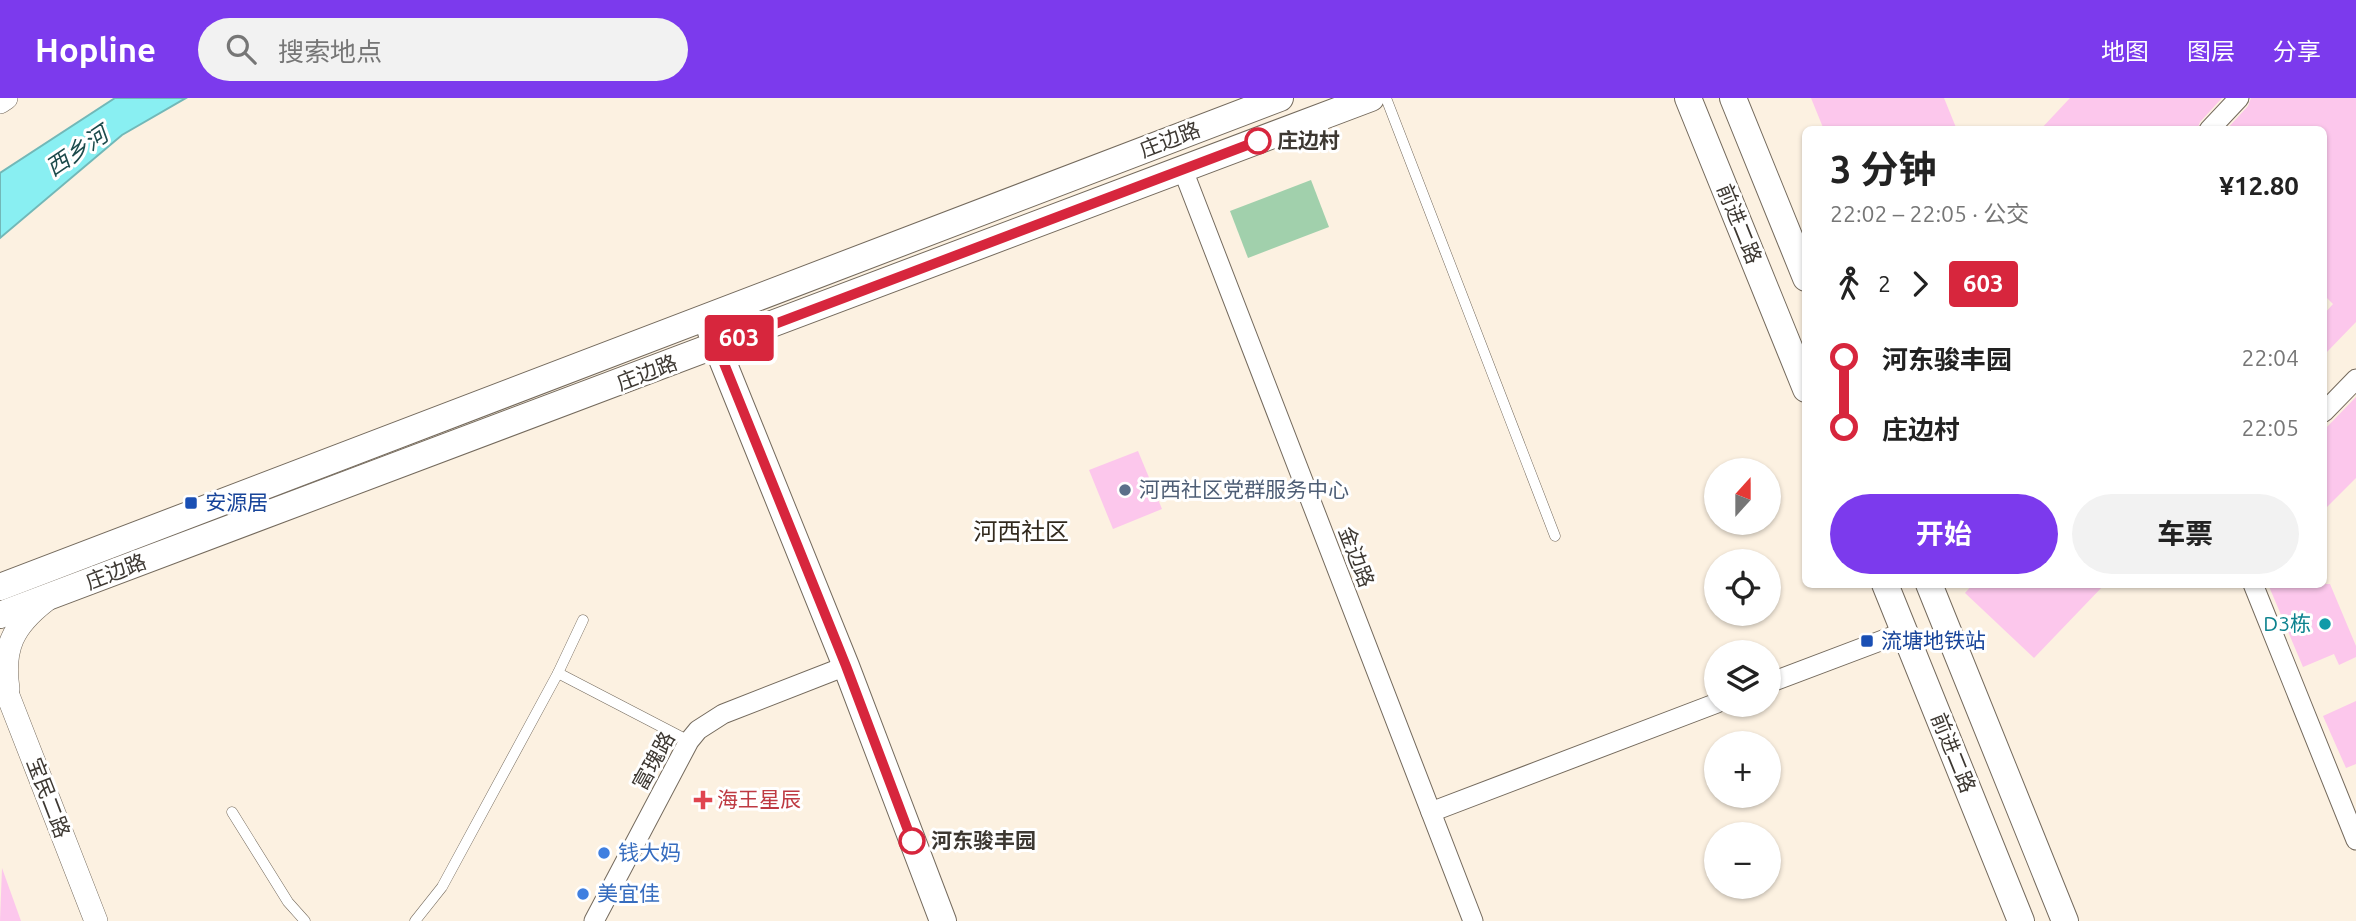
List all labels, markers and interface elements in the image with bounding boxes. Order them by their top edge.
search box [198,18,688,81]
icon: search [222,30,260,68]
text: Hopline [35,31,156,68]
text: 搜索地点 [278,37,382,66]
text: 地图 [2101,38,2149,65]
text: 图层 [2187,38,2235,65]
text: 分享 [2273,38,2321,65]
street label: 庄边路 [1136,117,1203,162]
water label: 西乡河 [41,119,116,180]
marker: 庄边村 [1245,128,1271,154]
place label: 庄边村 [1277,128,1340,152]
text: 3 分钟 [1830,148,1936,190]
text: ¥12.80 [2219,171,2299,200]
street label: 前进二路 [1713,180,1767,267]
text: 22:02 – 22:05 · 公交 [1830,201,2029,226]
icon: walk [1830,265,1868,303]
icon: forward [1901,265,1939,303]
text: 603 [1963,270,2004,297]
text: 2 [1878,271,1891,296]
line badge: 603 [699,315,779,361]
text: 603 [719,324,759,351]
text: 河东骏丰园 [1882,345,2012,374]
text: 22:04 [2241,345,2299,370]
street label: 庄边路 [613,350,680,395]
text: 庄边村 [1882,415,1960,444]
text: 22:05 [2241,415,2299,440]
north arrow [1704,458,1782,536]
map controls [1704,458,1781,899]
place label: 河西社区党群服务中心 [1139,477,1349,501]
marker: 河西社区党群服务中心 [1117,482,1133,498]
place label: 安源居 [205,490,268,514]
button: 开始 [1830,494,2058,574]
button: 车票 [2072,494,2299,574]
marker: 安源居 [183,495,199,511]
district label: 河西社区 [973,518,1069,545]
street label: 金边路 [1334,523,1379,590]
street label: 庄边路 [82,549,149,594]
button: locate [1704,549,1781,626]
place label: D3栋 [2263,611,2311,635]
marker: D3栋 [2317,616,2333,632]
place label: 流塘地铁站 [1881,628,1986,652]
marker: 流塘地铁站 [1859,633,1875,649]
button: layers [1704,640,1781,717]
street label: 前进二路 [1927,709,1981,796]
street label: 富瑰路 [627,727,679,794]
button: + [1704,731,1781,808]
street label: 宝民二路 [23,754,75,841]
place label: 海王星辰 [717,787,801,811]
marker: 海王星辰 [695,792,711,808]
button: − [1704,822,1781,899]
marker: 河东骏丰园 [899,828,925,854]
place label: 河东骏丰园 [931,828,1036,852]
place label: 钱大妈 [618,840,681,864]
marker: 钱大妈 [596,845,612,861]
place label: 美宜佳 [597,881,660,905]
marker: 美宜佳 [575,886,591,902]

